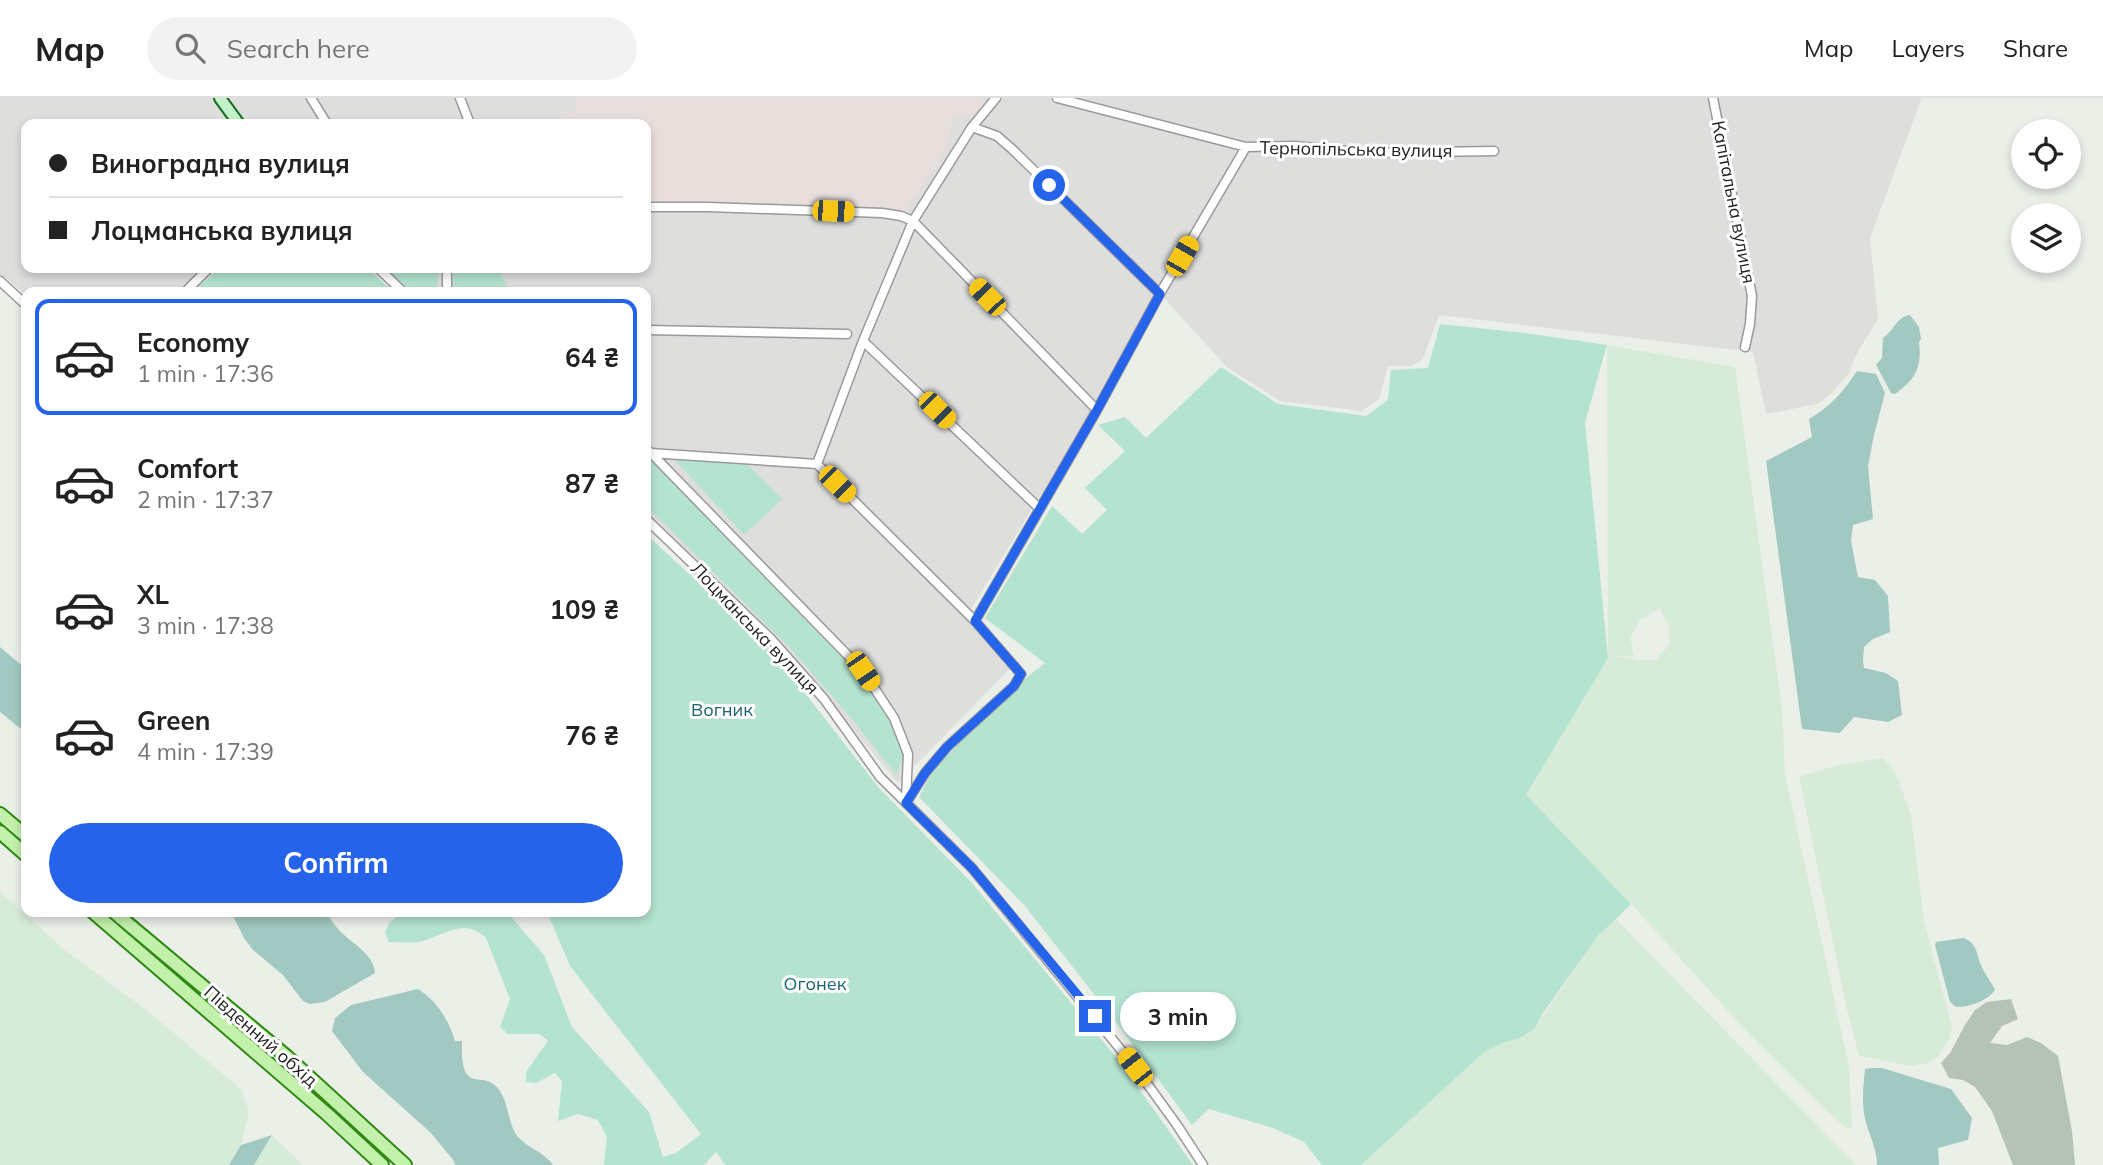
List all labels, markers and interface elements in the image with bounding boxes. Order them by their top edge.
search box [147,17,637,80]
text: Map [35,28,105,69]
icon: search [171,29,209,67]
text: Search here [227,32,370,65]
text: Map [1804,33,1853,63]
text: Layers [1891,33,1965,63]
text: Share [2003,33,2068,63]
street label: Капітальна вулиця [1707,119,1761,285]
map controls [2011,119,2081,273]
button: locate [2011,119,2081,189]
street label: Тернопільська вулиця [1259,136,1453,162]
text: Виноградна вулиця [91,147,350,180]
route start [1033,169,1065,201]
car [812,200,855,222]
button: layers [2011,203,2081,273]
text: Лоцманська вулиця [91,214,353,247]
car [1163,233,1202,279]
car [965,275,1010,319]
icon: car [53,326,116,389]
text: Economy [137,326,249,359]
text: 64 ₴ [565,341,619,374]
text: 1 min · 17:36 [137,359,274,388]
car [915,388,960,432]
icon: car [53,452,116,515]
text: Comfort [137,452,238,485]
car [815,462,860,506]
text: 87 ₴ [565,467,619,500]
text: 2 min · 17:37 [137,485,274,514]
street label: Лоцманська вулиця [686,557,824,699]
icon: car [53,578,116,641]
text: XL [137,578,169,611]
text: 109 ₴ [549,593,619,626]
text: 3 min · 17:38 [137,611,274,640]
car [843,648,884,694]
park label: Вогник [691,698,753,721]
icon: car [53,704,116,767]
text: Green [137,704,210,737]
text: 76 ₴ [565,719,619,752]
text: 4 min · 17:39 [137,737,274,766]
button: Confirm [49,823,623,903]
park label: Огонек [784,972,847,995]
street label: Південний обхід [199,980,323,1092]
callout: 3 min [1120,992,1235,1040]
route end [1079,1000,1111,1032]
text: 3 min [1148,1002,1208,1031]
car [1114,1044,1157,1090]

